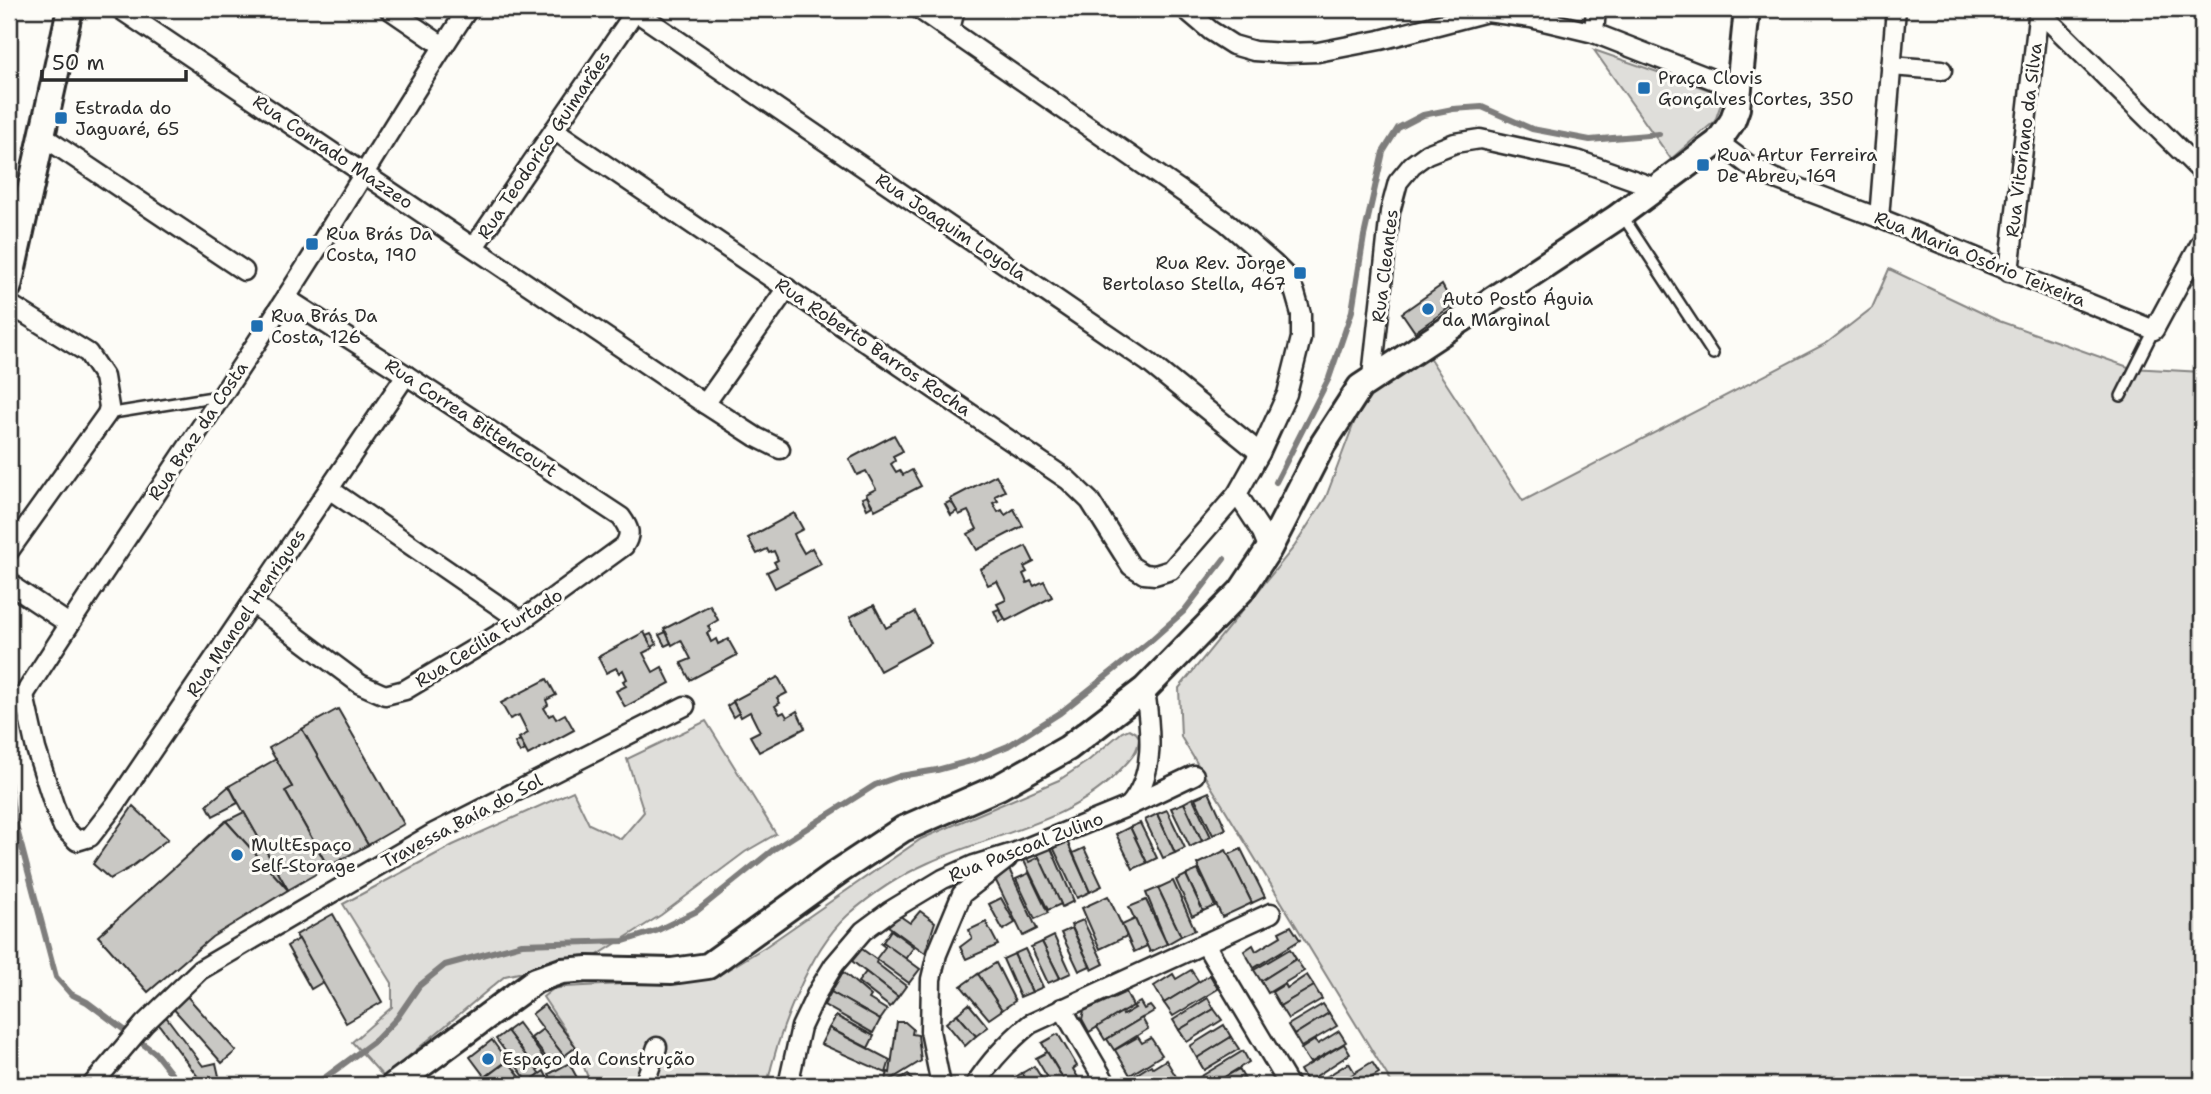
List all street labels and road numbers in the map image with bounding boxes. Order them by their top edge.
street label: Rua Vitoriano da Silva [2000,41,2048,239]
street label: Rua Teodorico Guimarães [472,46,616,244]
street label: Rua Conrado Mazzeo [248,89,418,215]
street label: Rua Joaquim Loyola [871,167,1031,287]
street label: Rua Maria Osório Teixeira [1871,206,2089,312]
street label: Rua Cleantes [1366,208,1404,324]
street label: Rua Roberto Barros Rocha [770,272,976,422]
street label: Rua Correa Bittencourt [380,353,562,483]
street label: Rua Braz da Costa [143,357,253,505]
street label: Rua Manoel Henriques [181,524,311,702]
street label: Rua Cecília Furtado [411,583,567,693]
street label: Travessa Baía do Sol [377,768,547,874]
street label: Rua Pascoal Zulino [945,806,1107,888]

